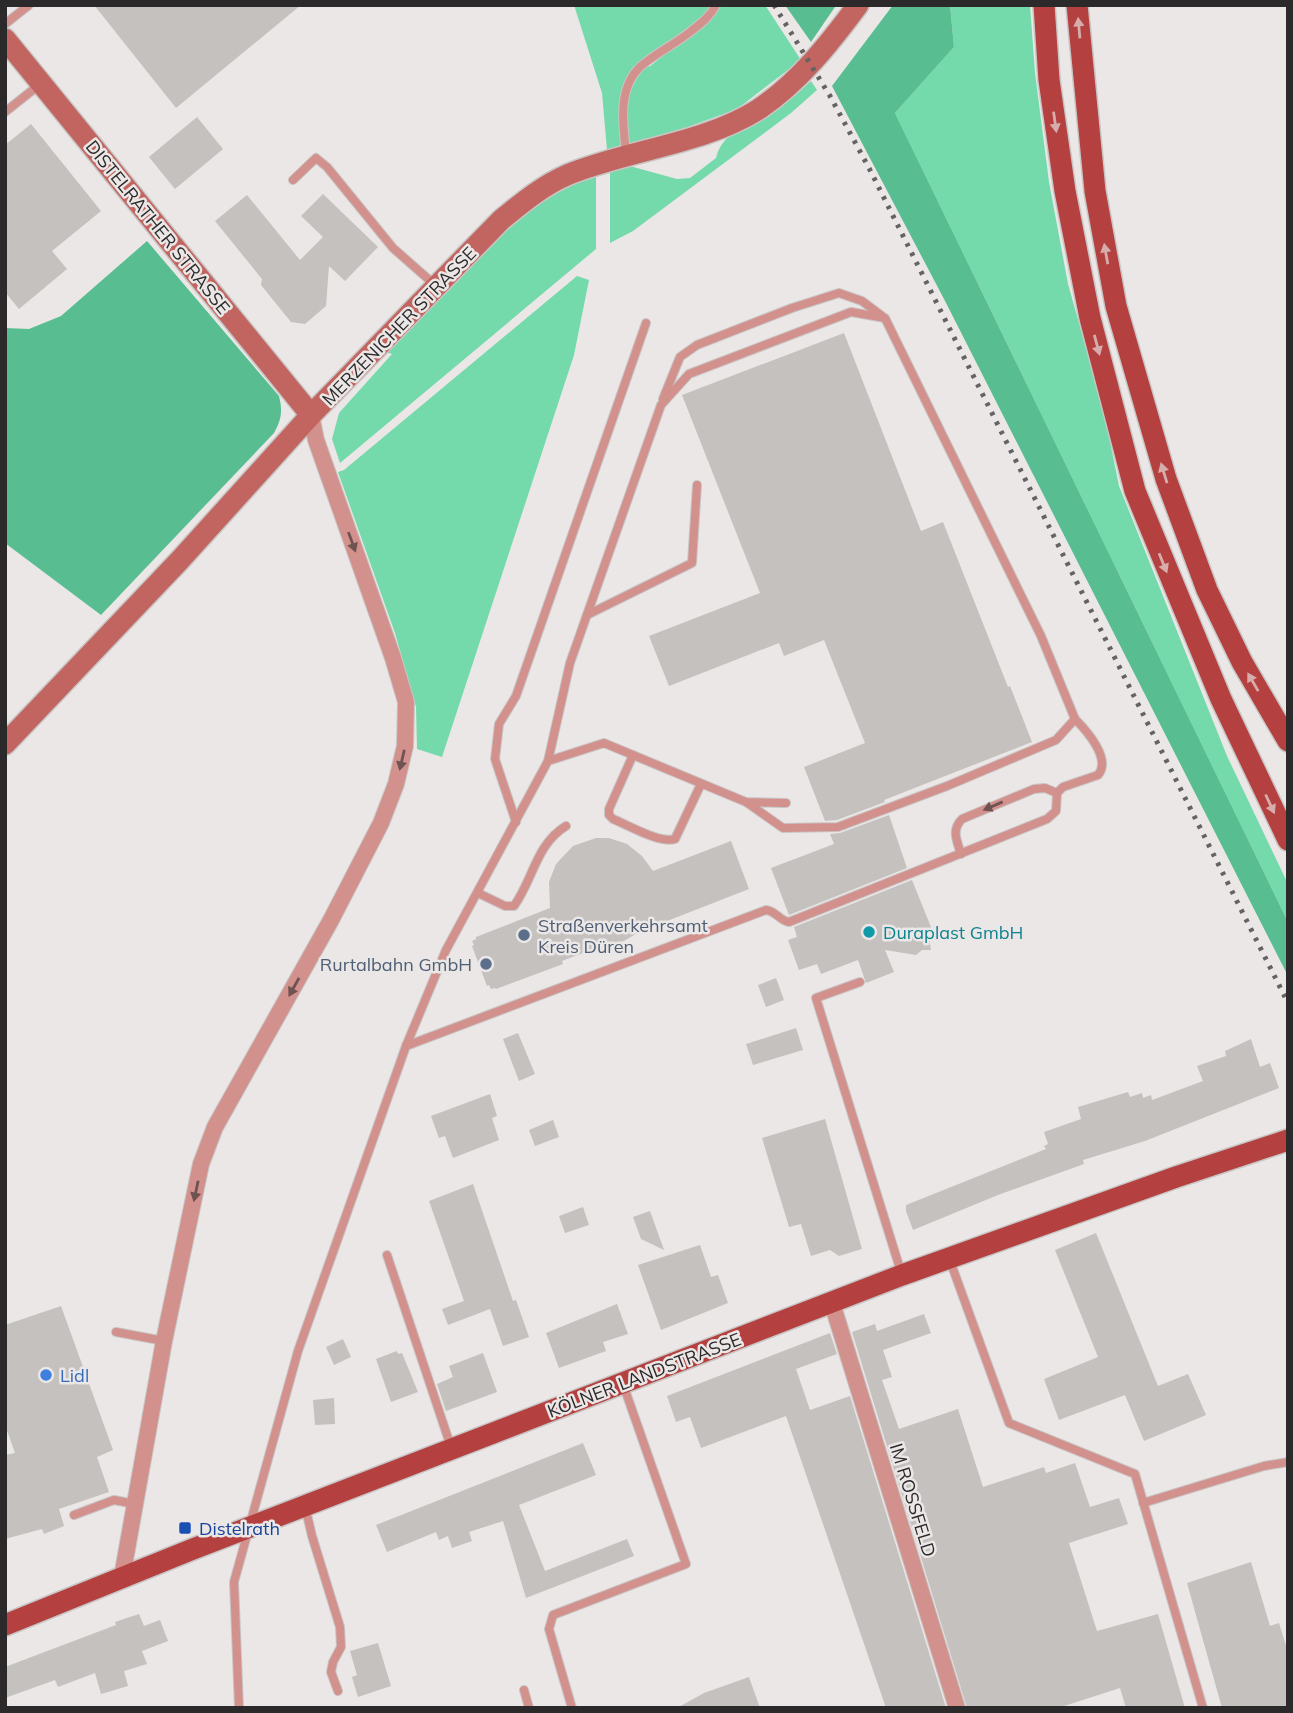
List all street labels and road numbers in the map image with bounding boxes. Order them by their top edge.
street label: DISTELRATHER STRASSE [81,135,235,319]
street label: MERZENICHER STRASSE [317,242,481,410]
street label: KÖLNER LANDSTRASSE [544,1327,744,1423]
street label: IM ROSSFELD [885,1440,941,1560]

